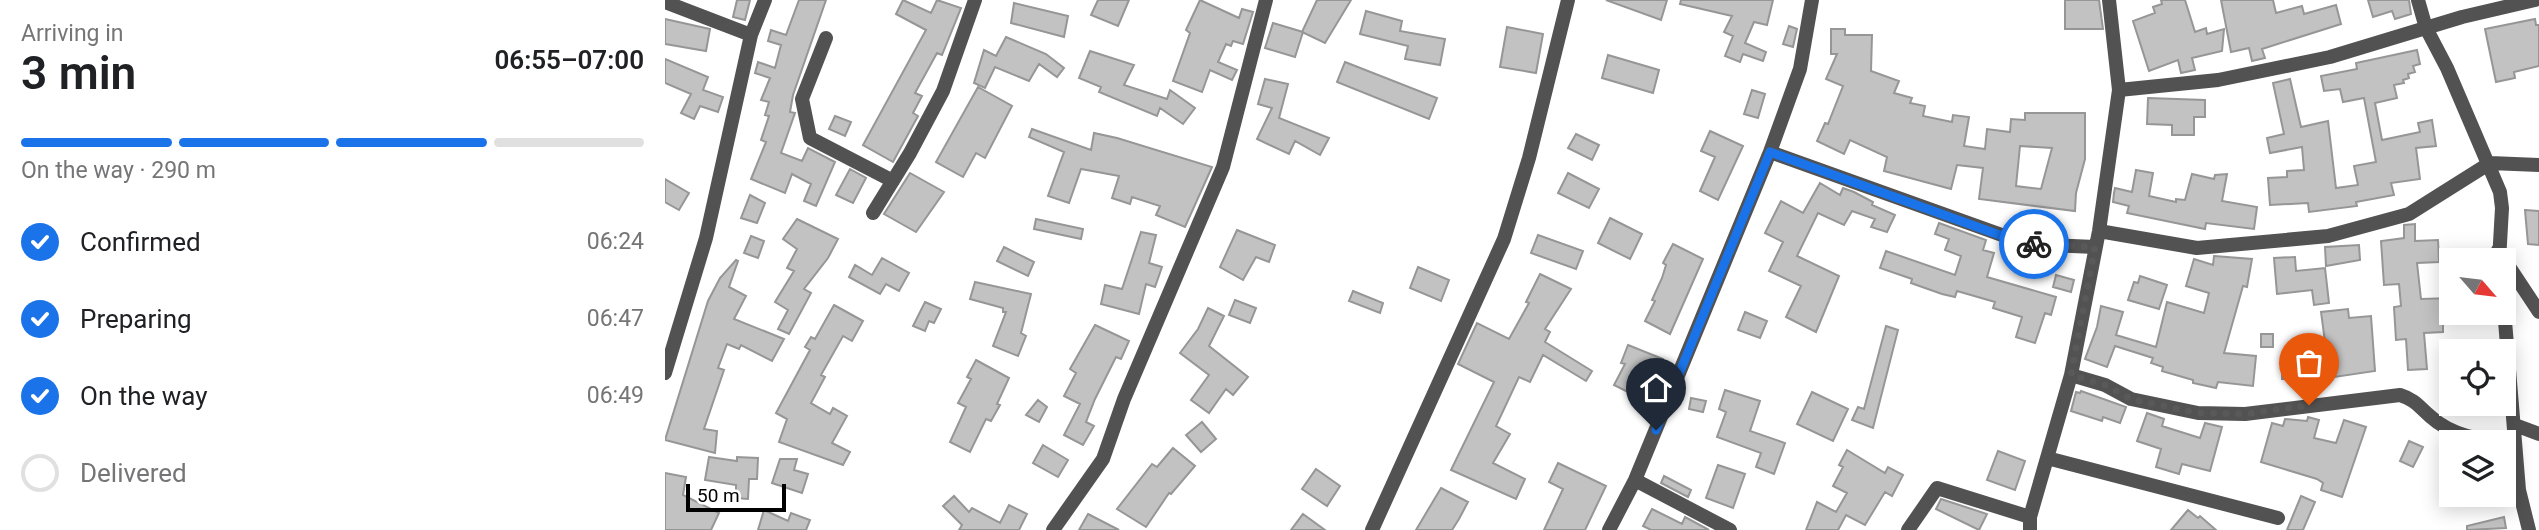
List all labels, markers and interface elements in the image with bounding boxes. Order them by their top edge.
text: Arriving in [21,20,124,47]
text: 06:55–07:00 [494,45,644,75]
text: 3 min [21,46,136,100]
text: On the way · 290 m [21,157,216,184]
courier [1999,209,2069,279]
icon: check [21,223,59,261]
icon: bike [2015,225,2053,263]
text: Confirmed [80,227,201,257]
text: 06:24 [587,228,644,255]
north arrow [2439,248,2517,326]
map controls [2439,248,2516,507]
icon: check [21,300,59,338]
text: Preparing [80,304,192,334]
text: 06:47 [587,305,644,332]
pin [2279,333,2339,405]
button: locate [2439,339,2516,416]
icon: bag [2290,344,2328,382]
pin [1626,358,1686,430]
icon: home [1637,369,1675,407]
icon: check [21,377,59,415]
text: On the way [80,381,208,411]
text: 06:49 [587,382,644,409]
button: layers [2439,430,2516,507]
text: Delivered [80,458,187,488]
scale bar [686,481,786,513]
text: 50 m [697,484,740,507]

